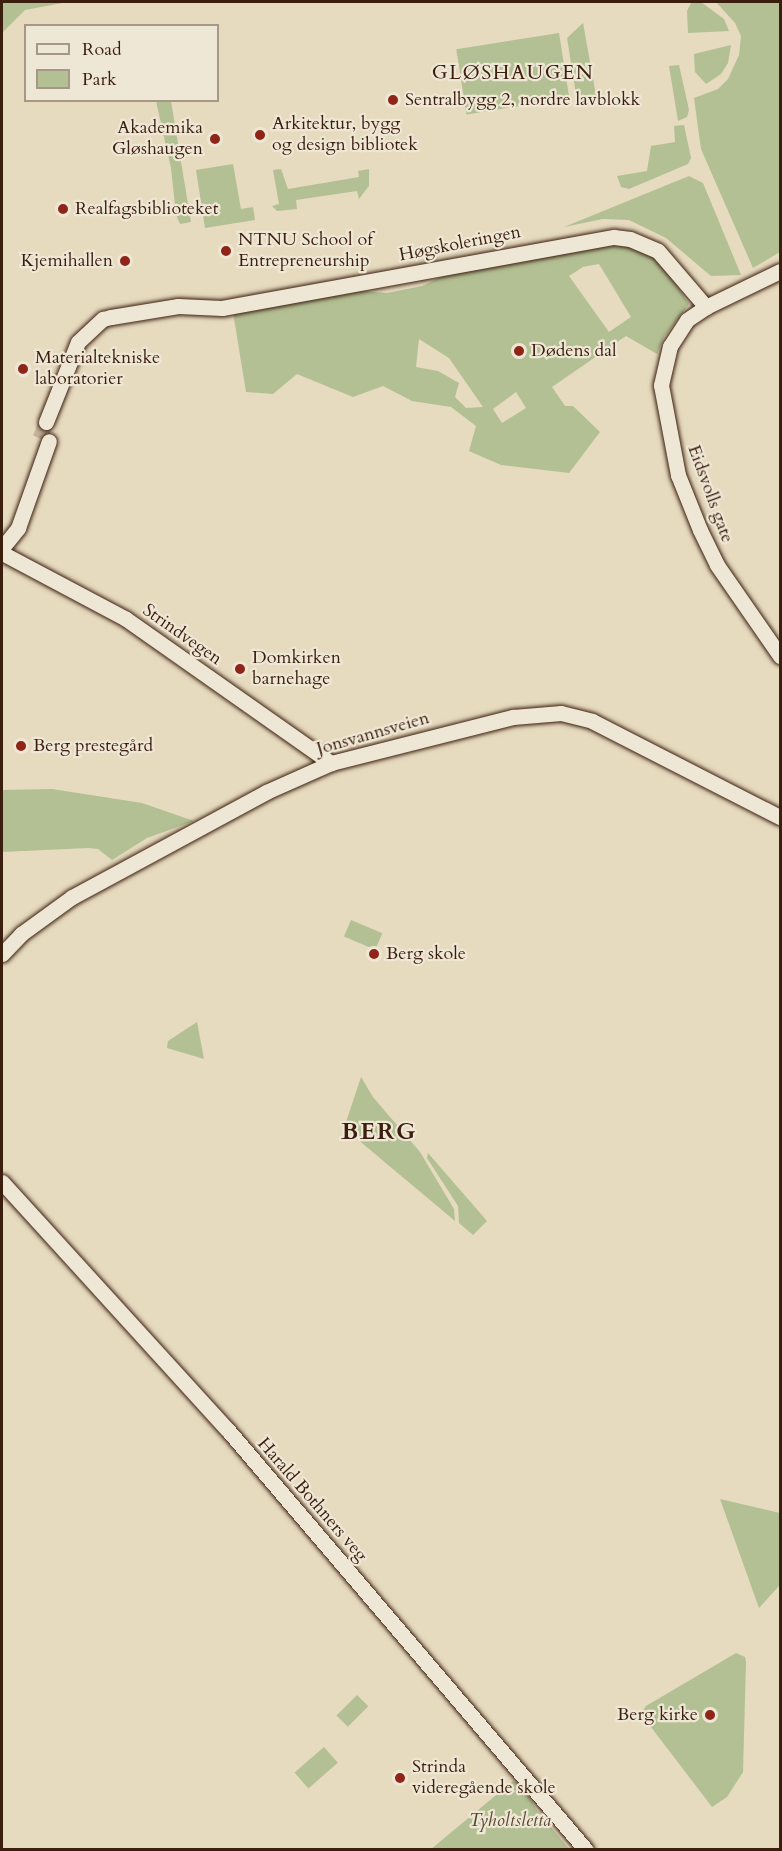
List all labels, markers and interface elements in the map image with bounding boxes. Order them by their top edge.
legend [24,24,219,102]
text: Road [82,37,122,62]
district label: GLØSHAUGEN [432,60,594,84]
text: Park [82,67,117,92]
place label: Sentralbygg 2, nordre lavblokk [405,89,640,111]
marker: Sentralbygg 2, nordre lavblokk [386,93,400,107]
place label: Arkitektur, bygg og design bibliotek [272,114,418,156]
place label: Akademika Gløshaugen [112,118,203,160]
marker: Arkitektur, bygg og design bibliotek [253,128,267,142]
marker: Akademika Gløshaugen [208,132,222,146]
place label: Realfagsbiblioteket [75,198,218,220]
marker: Realfagsbiblioteket [56,202,70,216]
street label: Høgskoleringen [397,222,523,266]
place label: NTNU School of Entrepreneurship [238,230,373,272]
marker: NTNU School of Entrepreneurship [219,244,233,258]
place label: Kjemihallen [21,250,113,272]
marker: Kjemihallen [118,254,132,268]
place label: Dødens dal [531,340,617,362]
marker: Dødens dal [512,344,526,358]
place label: Materialtekniske laboratorier [35,348,160,391]
marker: Materialtekniske laboratorier [16,362,30,376]
street label: Eidsvolls gate [682,442,738,546]
street label: Strindvegen [138,600,226,670]
place label: Domkirken barnehage [252,648,341,690]
marker: Domkirken barnehage [233,662,247,676]
street label: Jonsvannsveien [314,708,432,760]
place label: Berg prestegård [33,735,153,757]
marker: Berg prestegård [14,739,28,753]
place label: Berg skole [386,943,466,965]
marker: Berg skole [367,947,381,961]
district label: BERG [341,1118,417,1146]
street label: Harald Bothners veg [252,1434,372,1566]
place label: Berg kirke [617,1704,698,1726]
marker: Berg kirke [703,1708,717,1722]
place label: Strinda videregående skole [412,1757,556,1800]
marker: Strinda videregående skole [393,1771,407,1785]
park label: Tyholtsletta [469,1810,551,1832]

